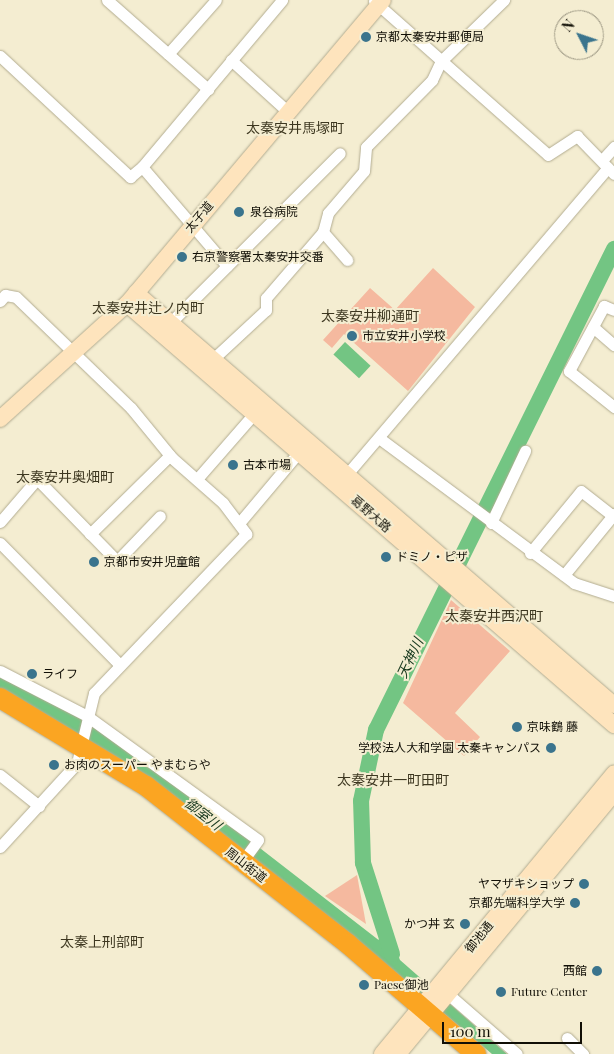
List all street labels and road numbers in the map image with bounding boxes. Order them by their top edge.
street label: 太子道 [182,199,216,235]
street label: 葛野大路 [348,493,394,535]
street label: 周山街道 [223,845,269,885]
street label: 御池通 [462,918,496,956]

